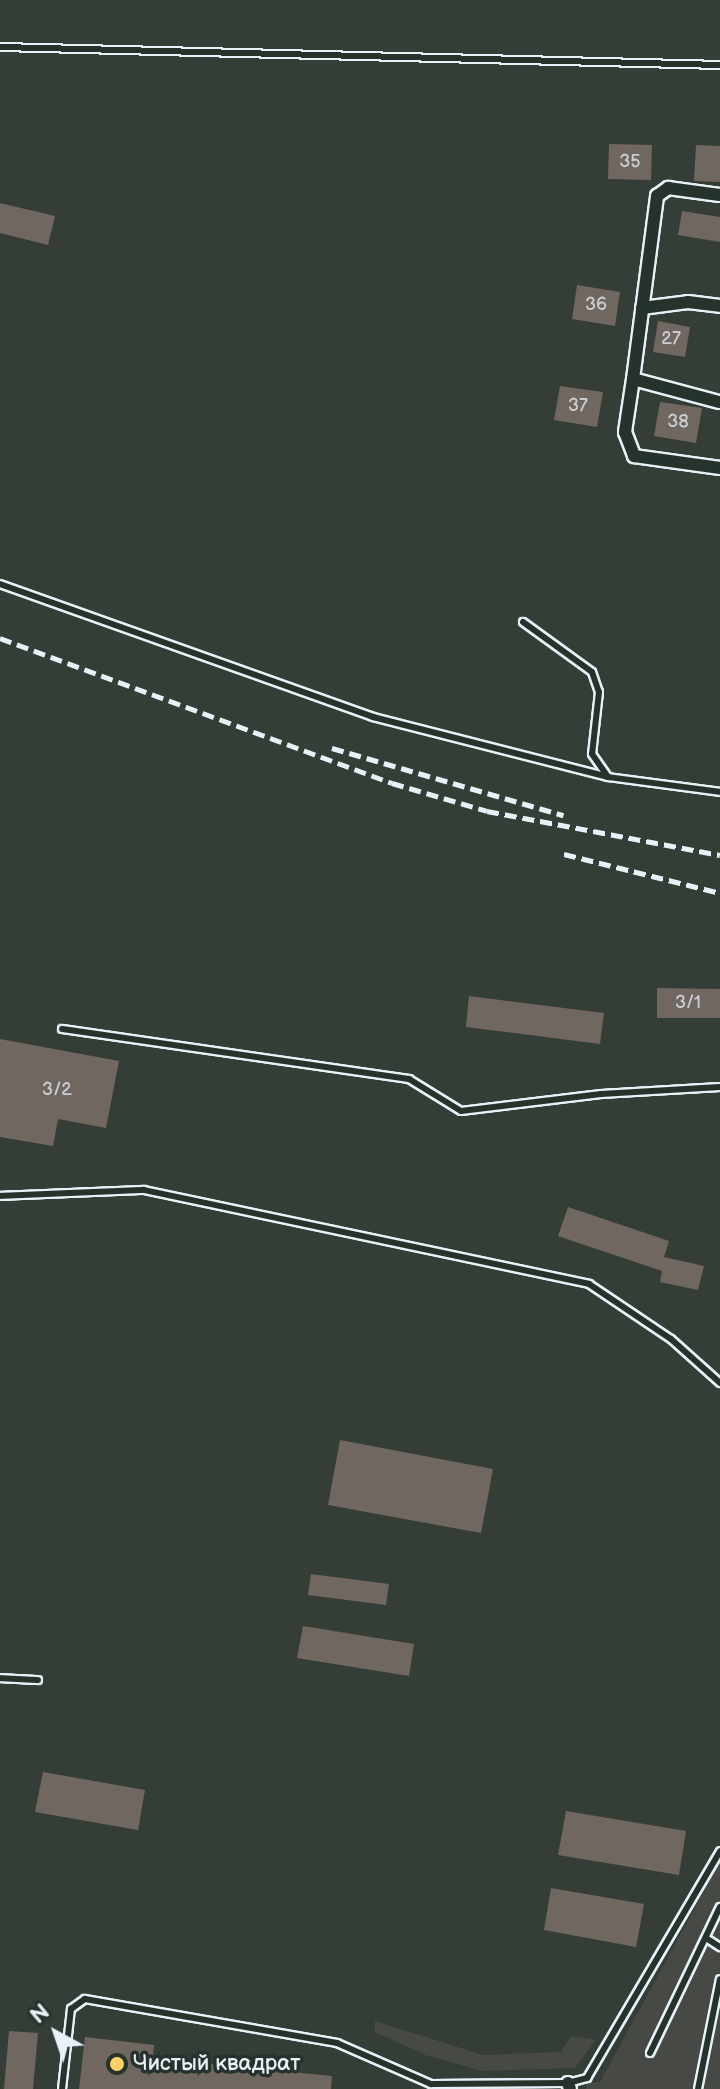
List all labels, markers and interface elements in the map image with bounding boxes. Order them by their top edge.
house number: 35 [619,151,641,173]
house number: 36 [585,294,607,316]
house number: 27 [661,328,681,350]
house number: 37 [568,395,588,417]
house number: 38 [667,411,689,433]
house number: 3/1 [675,992,701,1014]
house number: 3/2 [42,1079,72,1101]
north arrow [16,1993,96,2073]
text: N [25,1999,55,2030]
place label: Чистый квадрат [133,2051,300,2077]
marker: Чистый квадрат [108,2055,126,2073]

